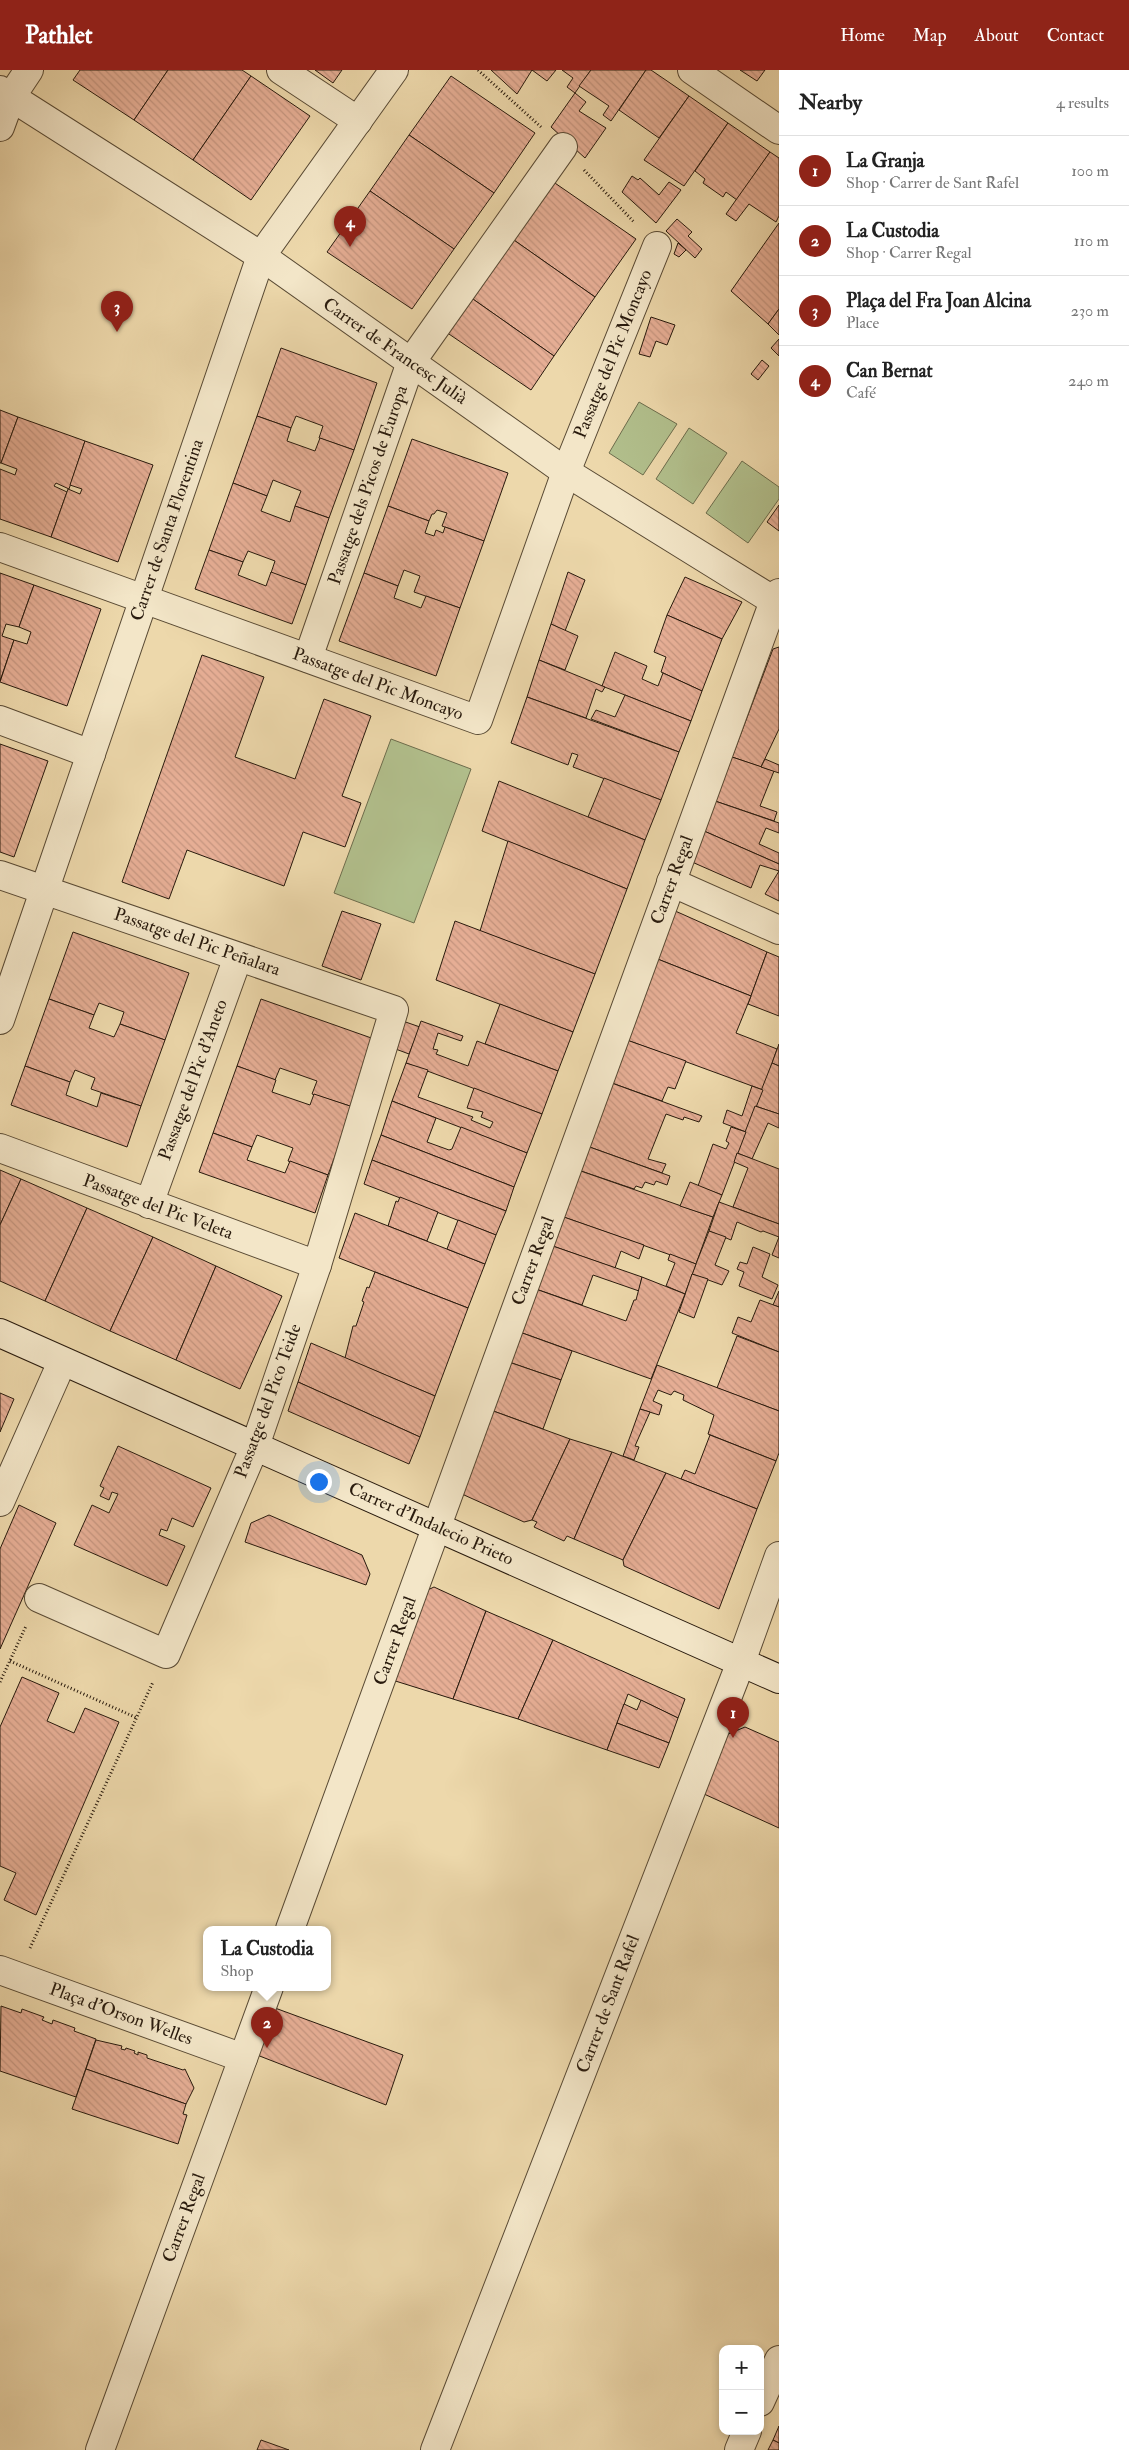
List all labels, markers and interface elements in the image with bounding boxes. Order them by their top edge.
text: Pathlet [25,20,93,51]
text: Home [840,24,885,47]
text: Map [913,24,947,47]
text: About [975,24,1019,47]
text: Contact [1047,24,1104,47]
text: Nearby [799,89,862,116]
text: 4 results [1056,93,1109,113]
text: La Granja [846,149,924,173]
text: 1 [812,161,818,181]
text: 100 m [1071,161,1109,181]
text: Shop · Carrer de Sant Rafel [846,173,1019,193]
pin: 4 [334,206,366,247]
text: La Custodia [846,219,939,243]
text: 2 [811,231,819,251]
text: 110 m [1074,231,1109,251]
text: Shop · Carrer Regal [846,243,972,263]
street label: Passatge del Pic Moncayo [569,266,658,442]
text: Plaça del Fra Joan Alcina [846,289,1031,313]
pin: 3 [101,291,133,332]
street label: Carrer de Francesc Julià [318,292,472,410]
text: 3 [812,301,818,321]
text: 230 m [1071,301,1109,321]
text: Place [846,313,879,333]
text: Can Bernat [846,359,933,383]
text: 4 [811,371,819,391]
text: 240 m [1068,371,1109,391]
street label: Passatge dels Picos de Europa [323,382,413,588]
text: Café [846,383,876,403]
street label: Carrer de Santa Florentina [125,435,209,624]
street label: Passatge del Pic Moncayo [289,642,467,726]
street label: Carrer Regal [645,832,699,928]
street label: Passatge del Pic Peñalara [111,903,284,981]
street label: Passatge del Pic d'Aneto [153,996,233,1164]
street label: Passatge del Pic Veleta [80,1169,237,1245]
street label: Carrer Regal [506,1213,560,1309]
street label: Passatge del Pico Teide [229,1320,307,1481]
your location [306,1469,332,1495]
street label: Carrer d'Indalecio Prieto [345,1477,517,1571]
street label: Carrer Regal [368,1593,422,1689]
pin: 1 [717,1697,749,1738]
popup [203,1926,331,1991]
street label: Carrer de Sant Rafel [571,1931,645,2076]
text: La Custodia [220,1937,314,1961]
text: Shop [220,1961,254,1981]
street label: Plaça d'Orson Welles [46,1977,196,2051]
pin: 2 [251,2007,283,2048]
street label: Carrer Regal [157,2170,211,2266]
map controls [719,2345,764,2435]
button: + [719,2345,764,2390]
button: − [719,2390,764,2435]

